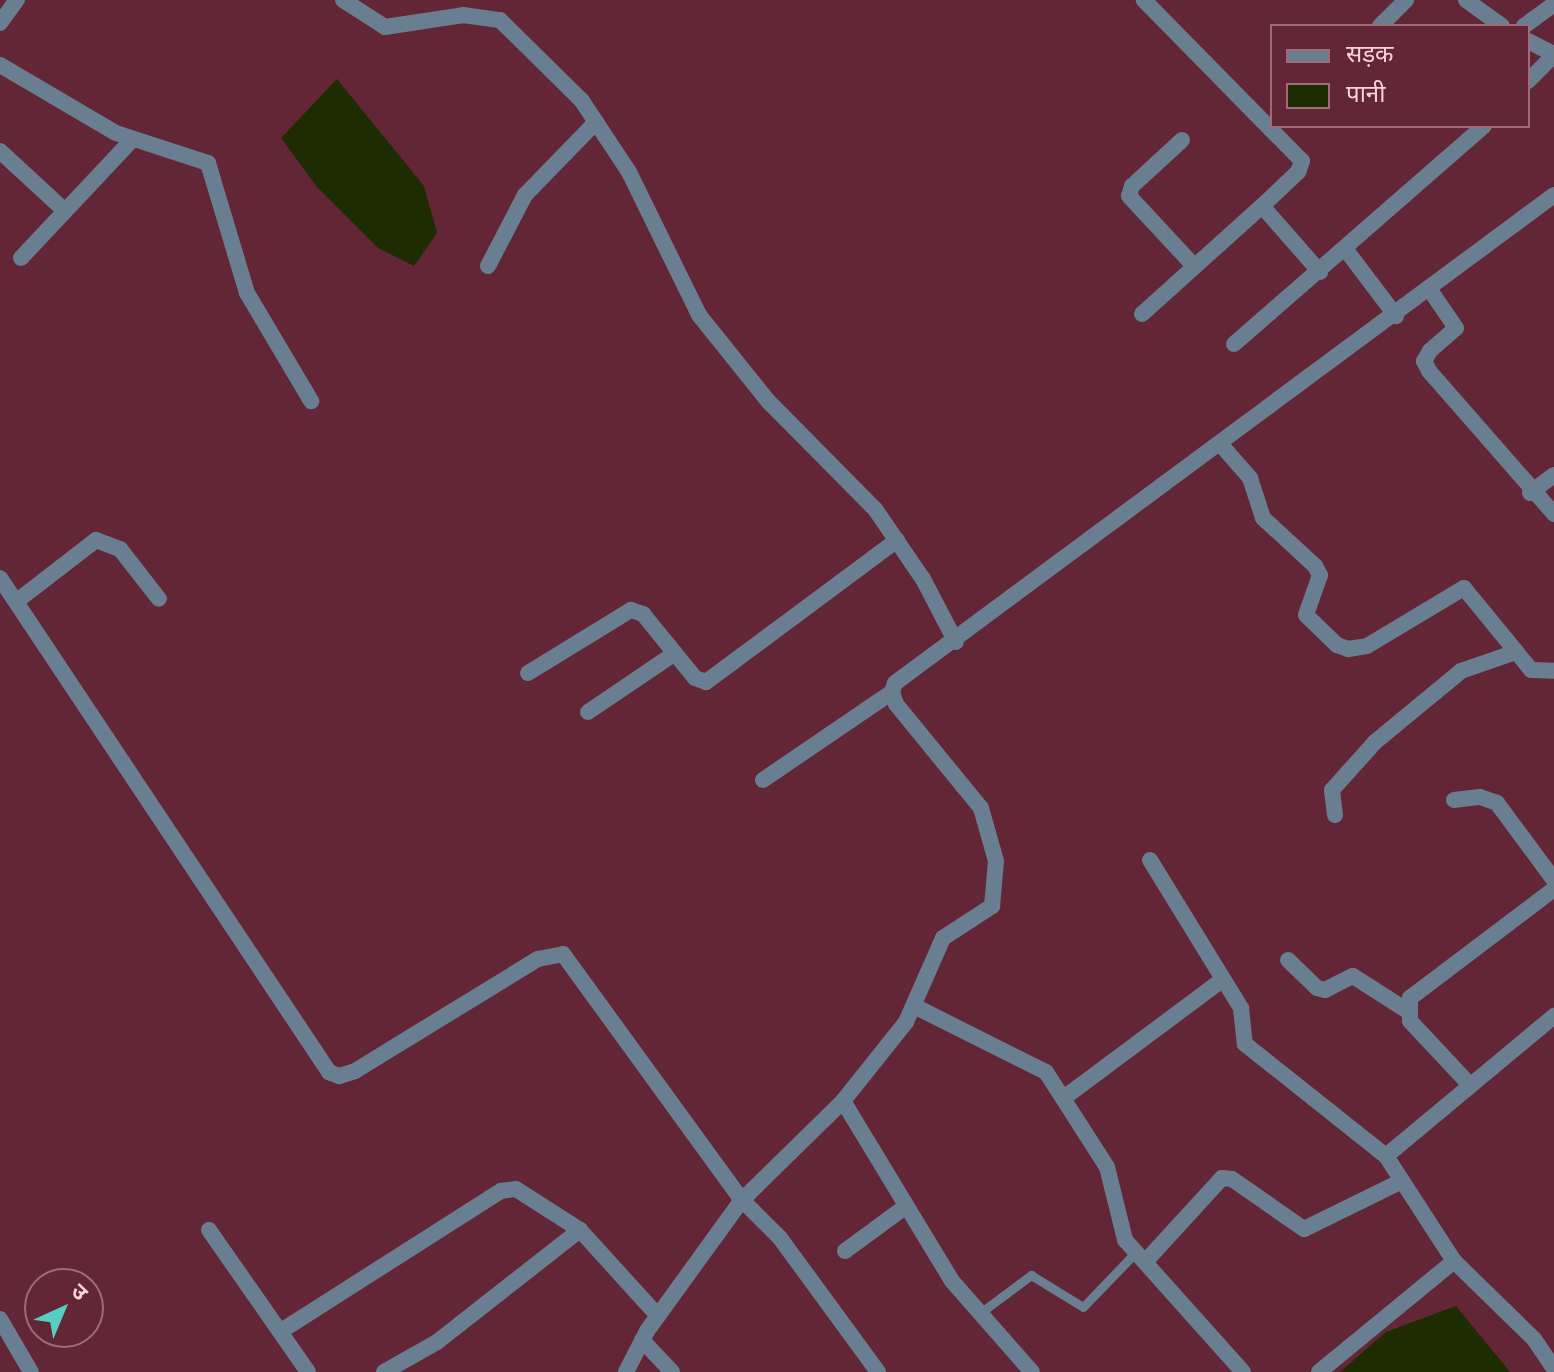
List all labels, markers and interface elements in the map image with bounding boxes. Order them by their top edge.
legend [1270,24,1530,128]
text: सड़क [1346,40,1394,68]
text: पानी [1346,80,1385,108]
north arrow [24,1268,104,1348]
text: उ [66,1278,93,1305]

